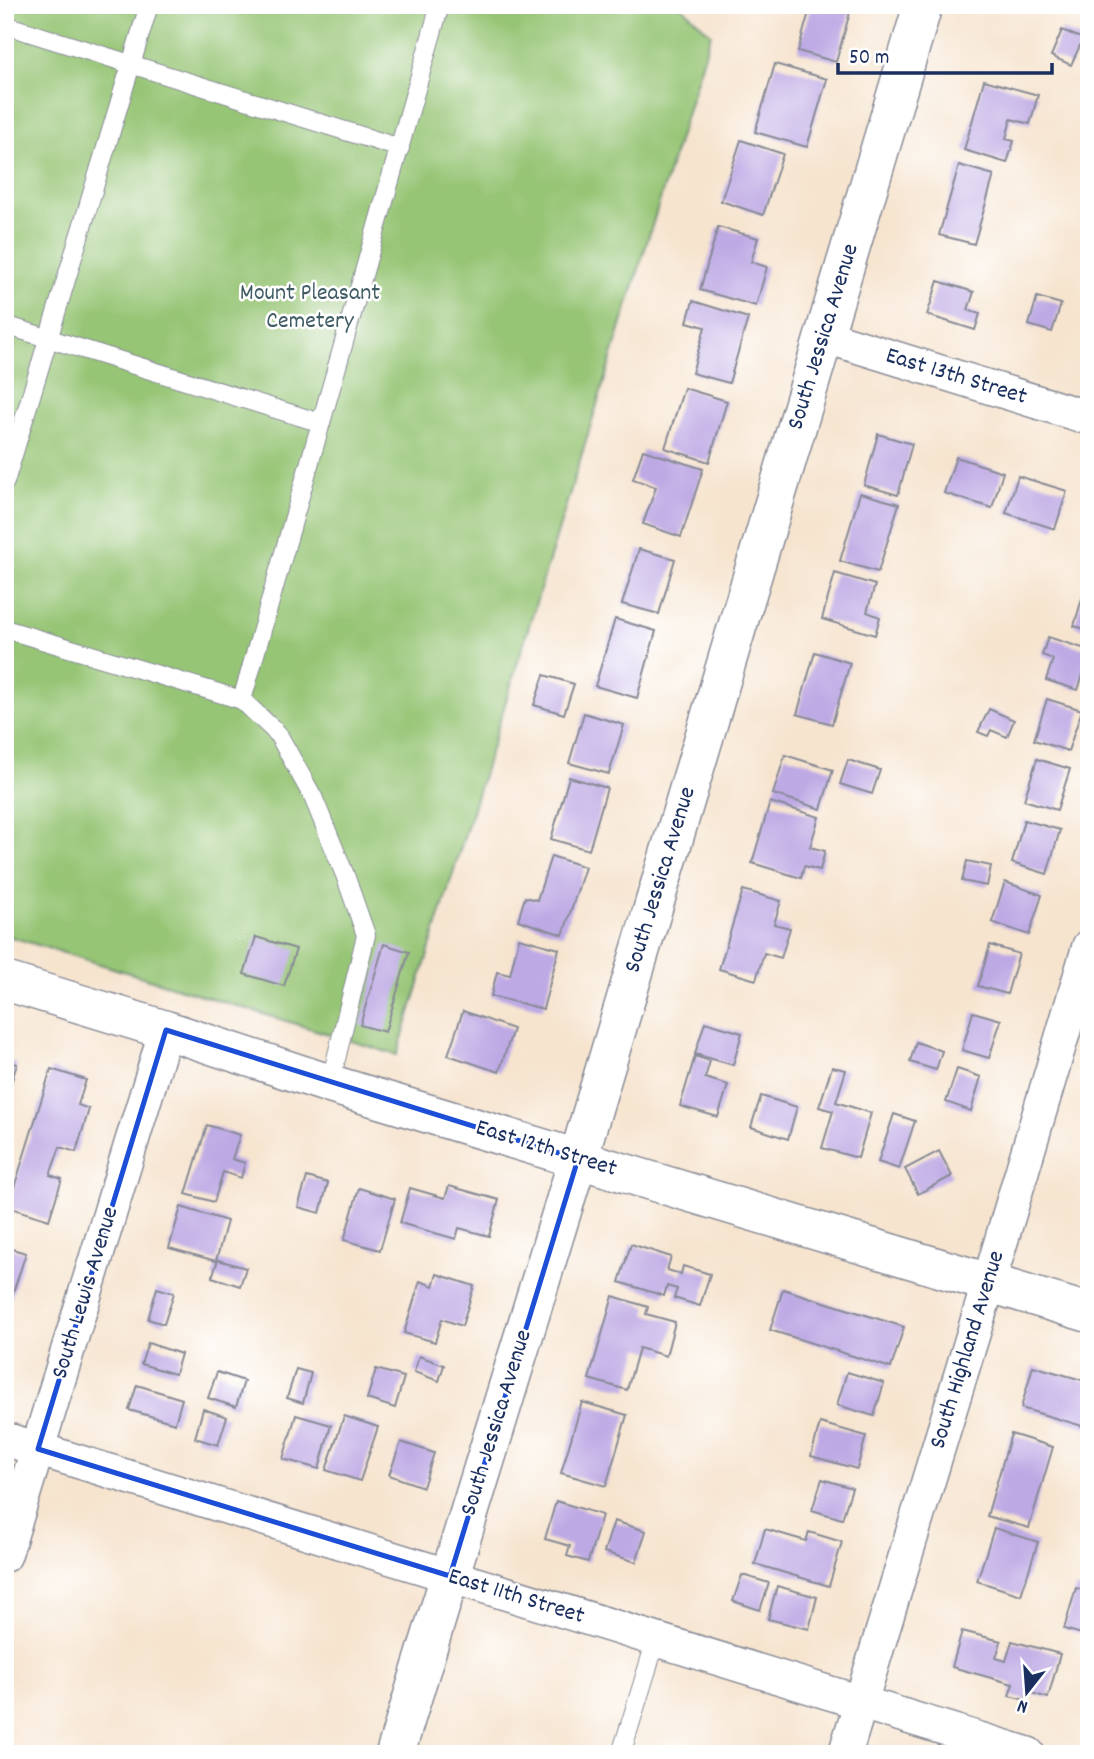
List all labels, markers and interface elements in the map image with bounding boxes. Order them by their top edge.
scale bar [838,32,1052,76]
text: 50 m [849,44,889,74]
street label: South Jessica Avenue [780,240,868,434]
park label: Mount Pleasant Cemetery [240,277,380,339]
street label: East 13th Street [881,339,1031,415]
street label: South Jessica Avenue [617,783,705,977]
street label: East 12th Street [471,1111,621,1187]
street label: South Lewis Avenue [44,1203,128,1383]
street label: South Highland Avenue [922,1247,1014,1453]
street label: South Jessica Avenue [453,1326,541,1520]
street label: East 11th Street [444,1560,588,1634]
north arrow [992,1658,1062,1728]
text: N [1015,1691,1031,1719]

